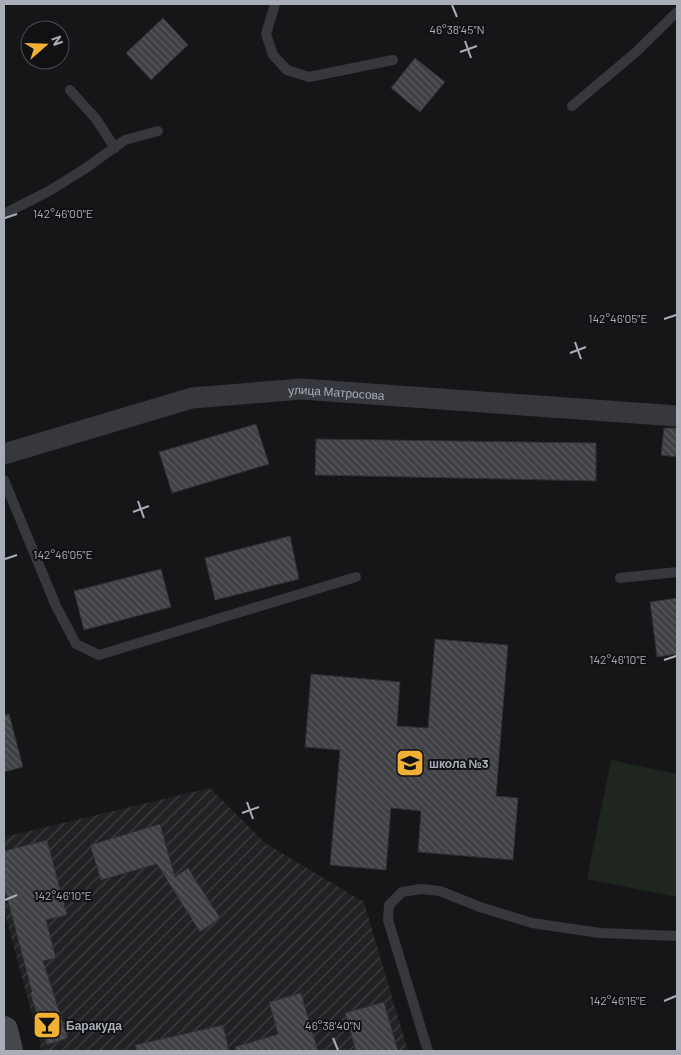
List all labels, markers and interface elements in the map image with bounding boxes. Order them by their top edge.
north arrow [20,20,70,70]
text: 46°38'45"N [429,22,485,36]
text: N [48,33,67,48]
text: 142°46'00"E [33,206,93,220]
text: 142°46'05"E [588,311,648,325]
street label: улица Матросова [288,382,385,402]
text: 142°46'05"E [33,547,93,561]
text: 142°46'10"E [589,652,647,666]
school or university icon: школа №3 [395,748,425,778]
place label: школа №3 [429,756,488,770]
text: 142°46'10"E [34,888,92,902]
text: 142°46'15"E [590,993,646,1007]
bar icon: Баракуда [32,1010,62,1040]
place label: Баракуда [66,1018,122,1033]
text: 46°38'40"N [305,1018,361,1032]

